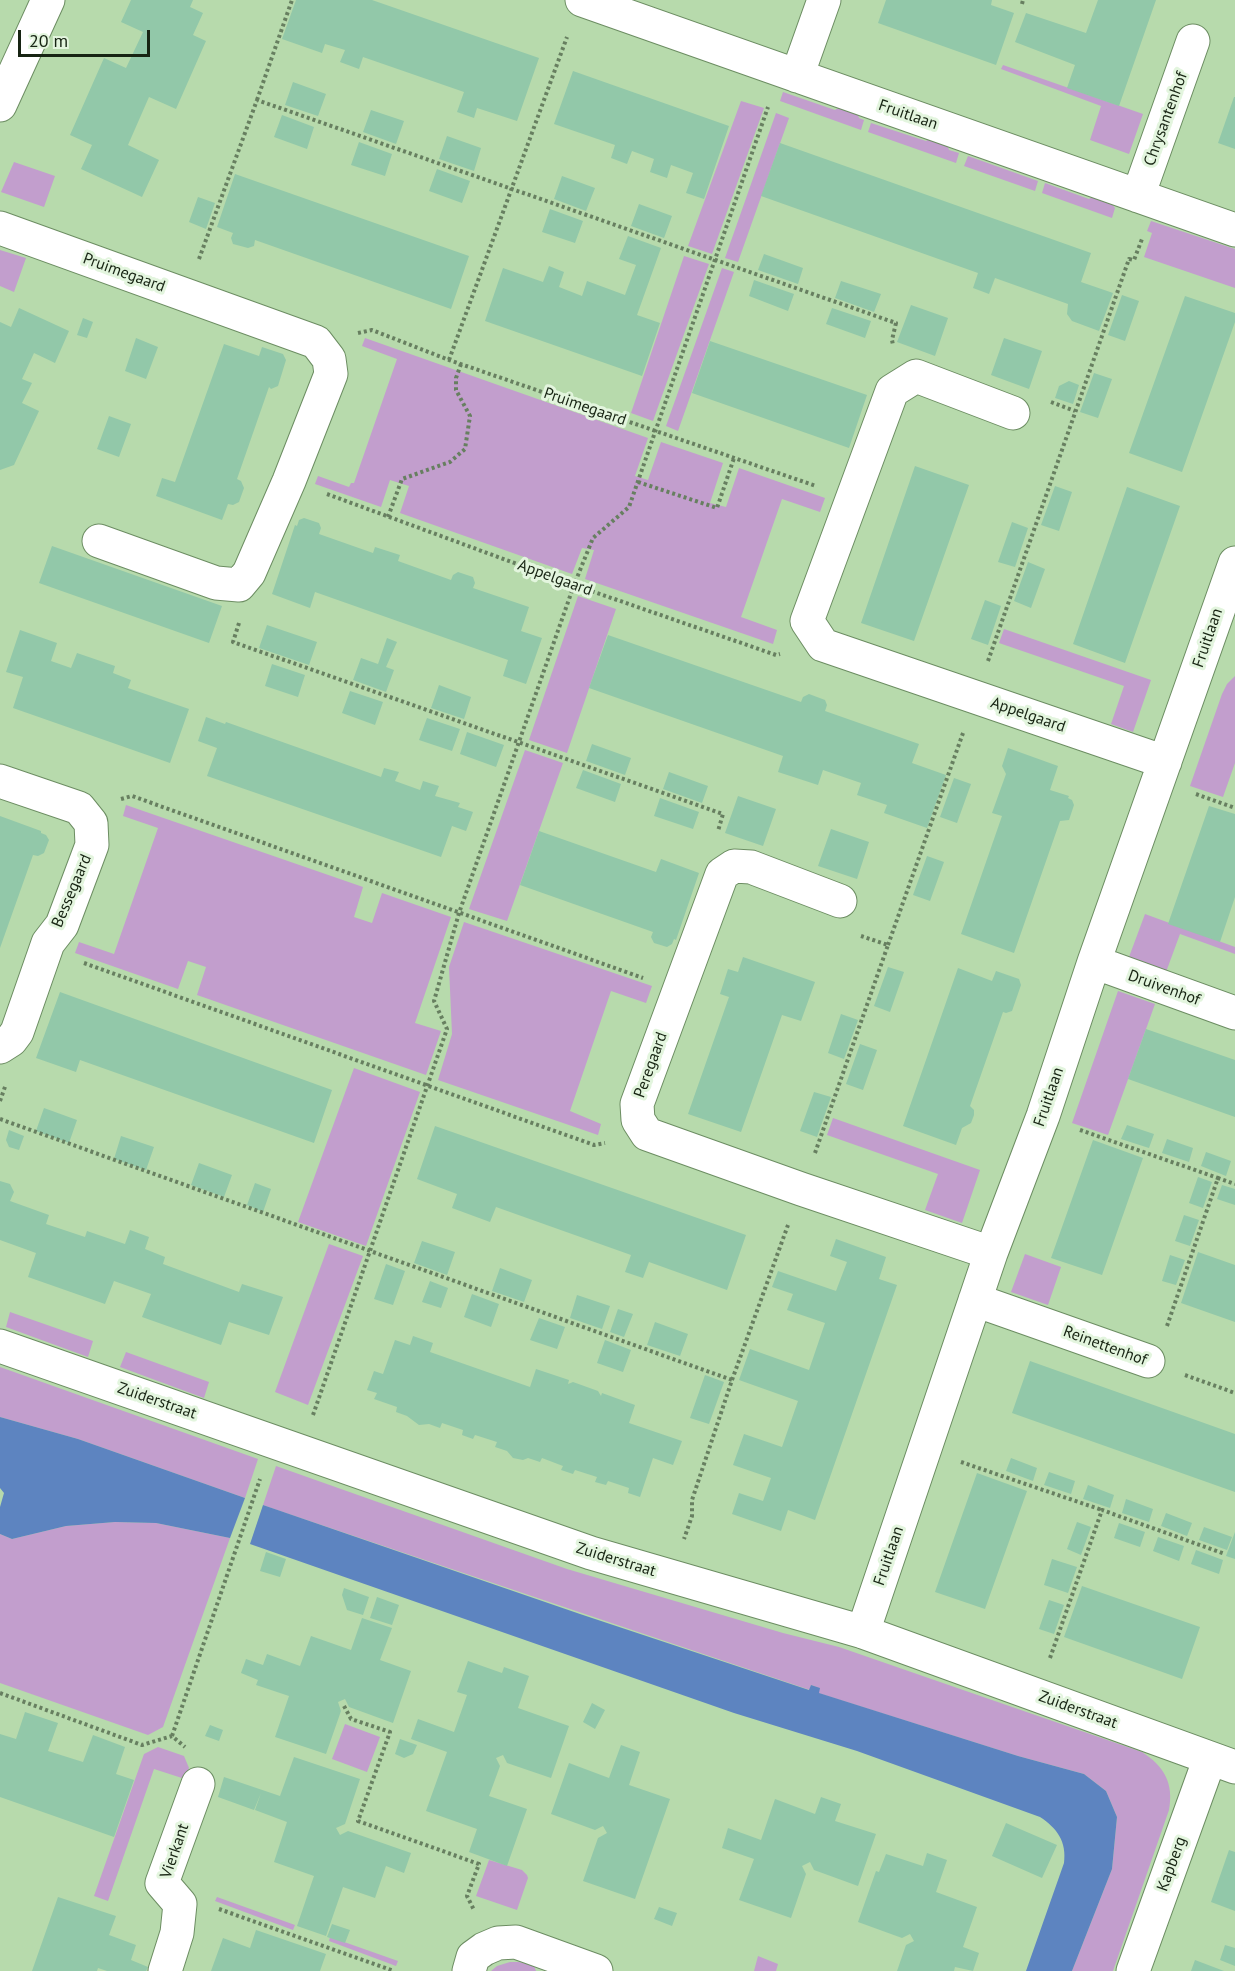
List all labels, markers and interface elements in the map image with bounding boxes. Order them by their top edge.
scale bar [21,18,153,56]
text: 20 m [29,29,68,52]
street label: Chrysantenhof [1140,69,1192,169]
street label: Fruitlaan [876,96,940,134]
street label: Pruimegaard [80,249,168,297]
street label: Pruimegaard [541,384,629,430]
street label: Appelgaard [515,556,595,600]
street label: Fruitlaan [1189,606,1227,670]
street label: Appelgaard [988,693,1068,737]
street label: Bessegaard [48,852,96,930]
street label: Druivenhof [1125,966,1203,1010]
street label: Peregaard [630,1030,672,1100]
street label: Fruitlaan [1030,1065,1068,1129]
street label: Reinettenhof [1060,1322,1150,1370]
street label: Zuiderstraat [115,1379,199,1423]
street label: Fruitlaan [870,1524,908,1588]
street label: Zuiderstraat [574,1539,658,1581]
street label: Zuiderstraat [1036,1687,1120,1733]
street label: Vierkant [157,1821,193,1881]
street label: Kapberg [1153,1834,1191,1894]

